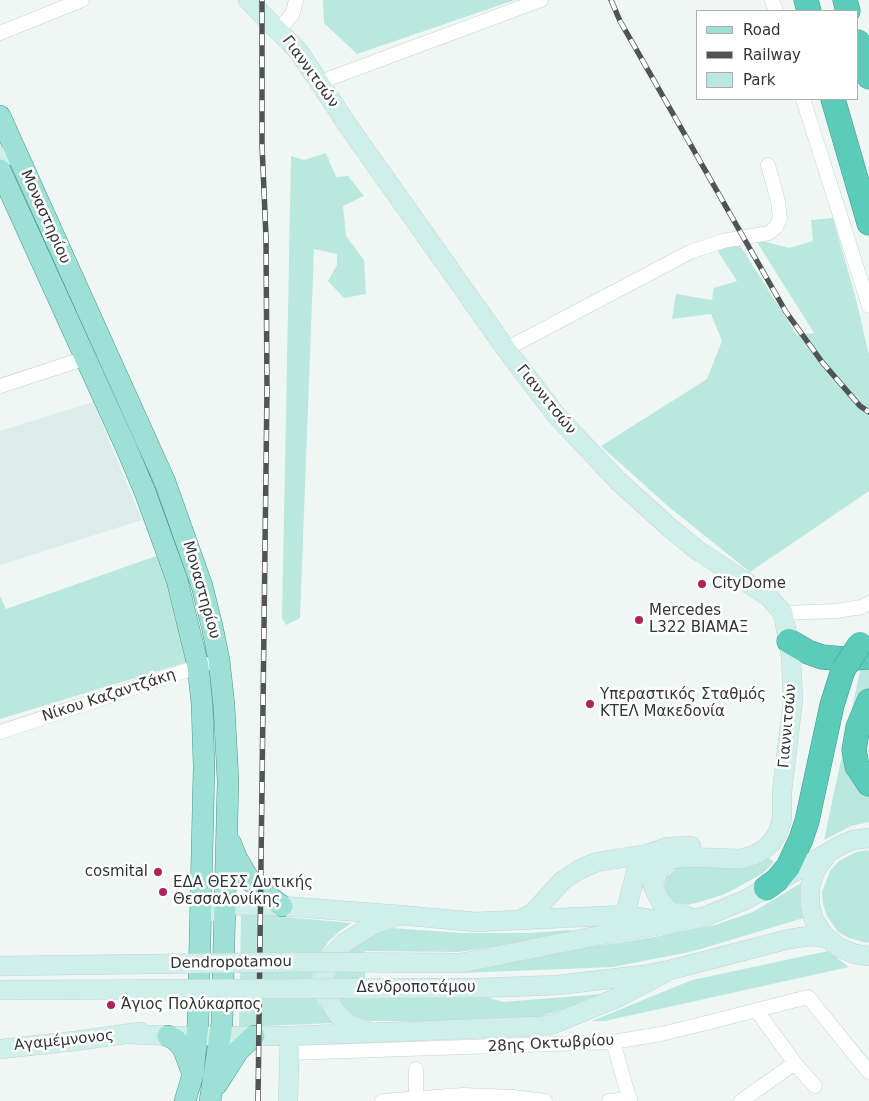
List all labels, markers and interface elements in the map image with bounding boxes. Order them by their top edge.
legend [696,10,859,100]
text: Road [743,21,781,39]
street label: Γιαννιτσών [278,32,342,112]
text: Railway [743,46,801,64]
text: Park [743,71,775,89]
street label: Μοναστηρίου [16,167,74,267]
street label: Γιαννιτσών [512,361,580,439]
street label: Μοναστηρίου [178,539,224,641]
place label: CityDome [712,575,786,593]
marker: CityDome [696,578,708,590]
place label: Mercedes L322 ΒΙΑΜΑΞ [649,602,748,637]
marker: Mercedes L322 ΒΙΑΜΑΞ [633,614,645,626]
street label: Νίκου Καζαντζάκη [40,666,178,726]
street label: Γιαννιτσών [775,683,801,769]
place label: Υπεραστικός Σταθμός ΚΤΕΛ Μακεδονία [600,686,766,721]
marker: Υπεραστικός Σταθμός ΚΤΕΛ Μακεδονία [584,698,596,710]
place label: cosmital [85,863,148,881]
marker: cosmital [152,866,164,878]
place label: ΕΔΑ ΘΕΣΣ Δυτικής Θεσσαλονίκης [173,874,313,909]
marker: ΕΔΑ ΘΕΣΣ Δυτικής Θεσσαλονίκης [157,886,169,898]
street label: Dendropotamou [170,953,292,973]
street label: Δενδροποτάμου [356,979,476,997]
place label: Άγιος Πολύκαρπος [121,996,261,1014]
marker: Άγιος Πολύκαρπος [105,999,117,1011]
street label: Αγαμέμνονος [13,1027,115,1055]
street label: 28ης Οκτωβρίου [487,1032,615,1056]

